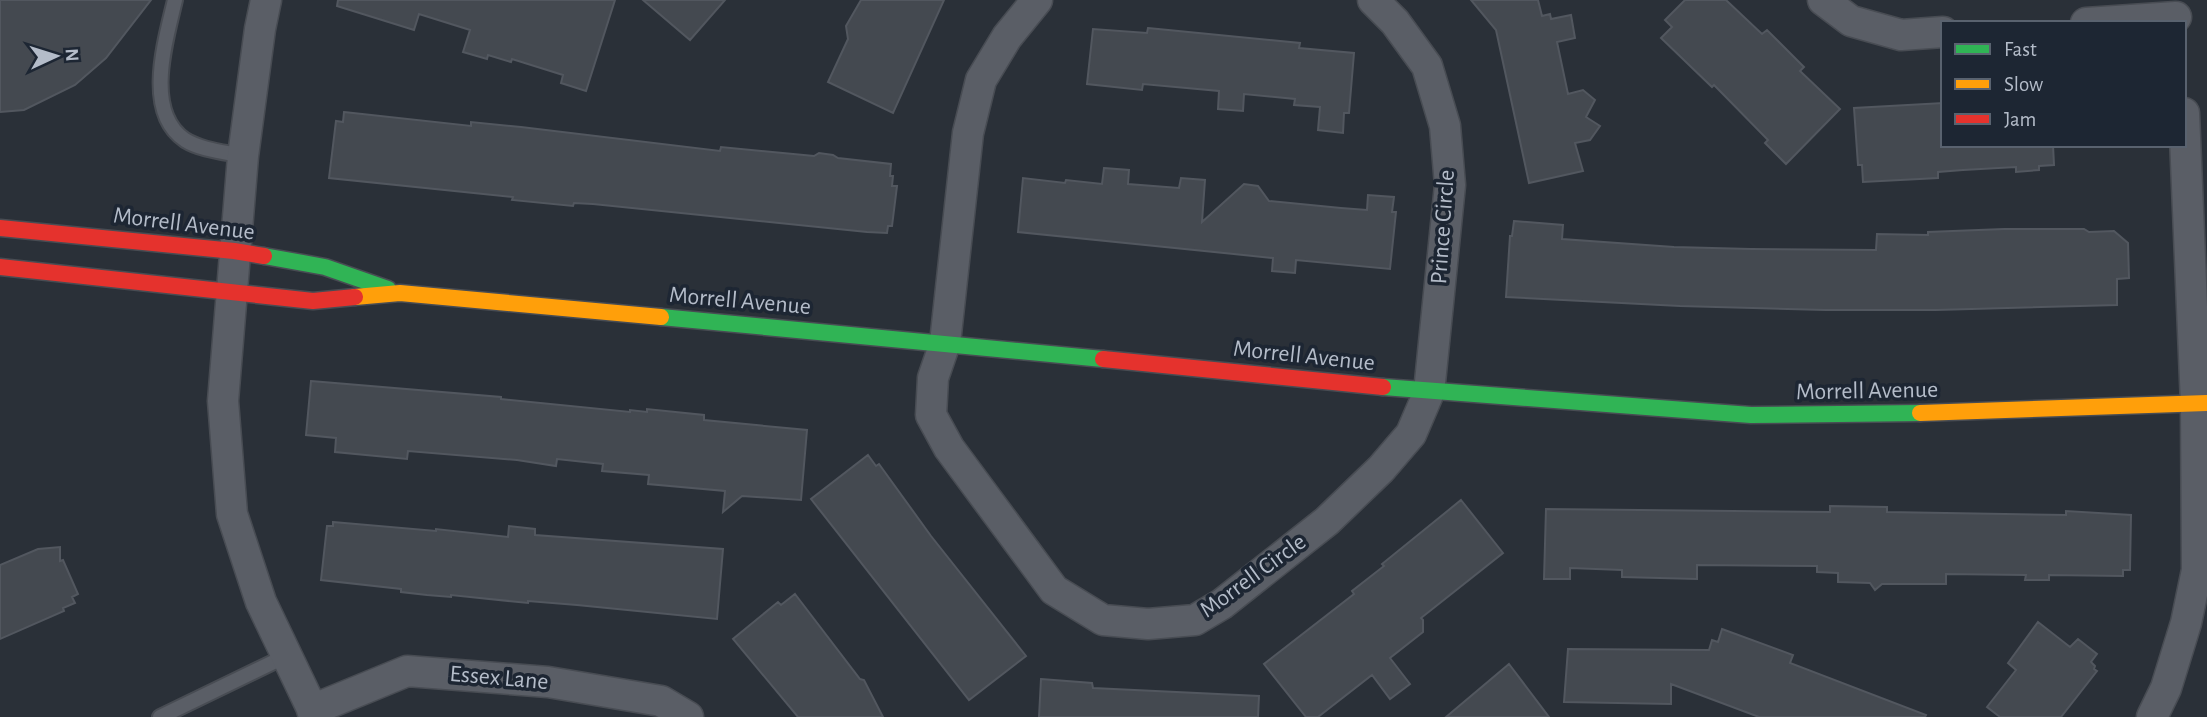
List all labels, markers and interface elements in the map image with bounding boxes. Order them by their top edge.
north arrow [21,21,91,91]
legend [1941,21,2186,147]
text: Fast [2004,39,2037,60]
text: N [62,48,81,62]
text: Slow [2004,74,2043,95]
text: Jam [2004,109,2036,130]
street label: Prince Circle [1427,169,1459,285]
street label: Morrell Avenue [112,203,256,245]
street label: Morrell Avenue [668,283,812,319]
street label: Morrell Avenue [1232,337,1376,375]
street label: Morrell Avenue [1796,378,1938,404]
street label: Morrell Circle [1196,530,1310,622]
street label: Essex Lane [449,662,549,694]

